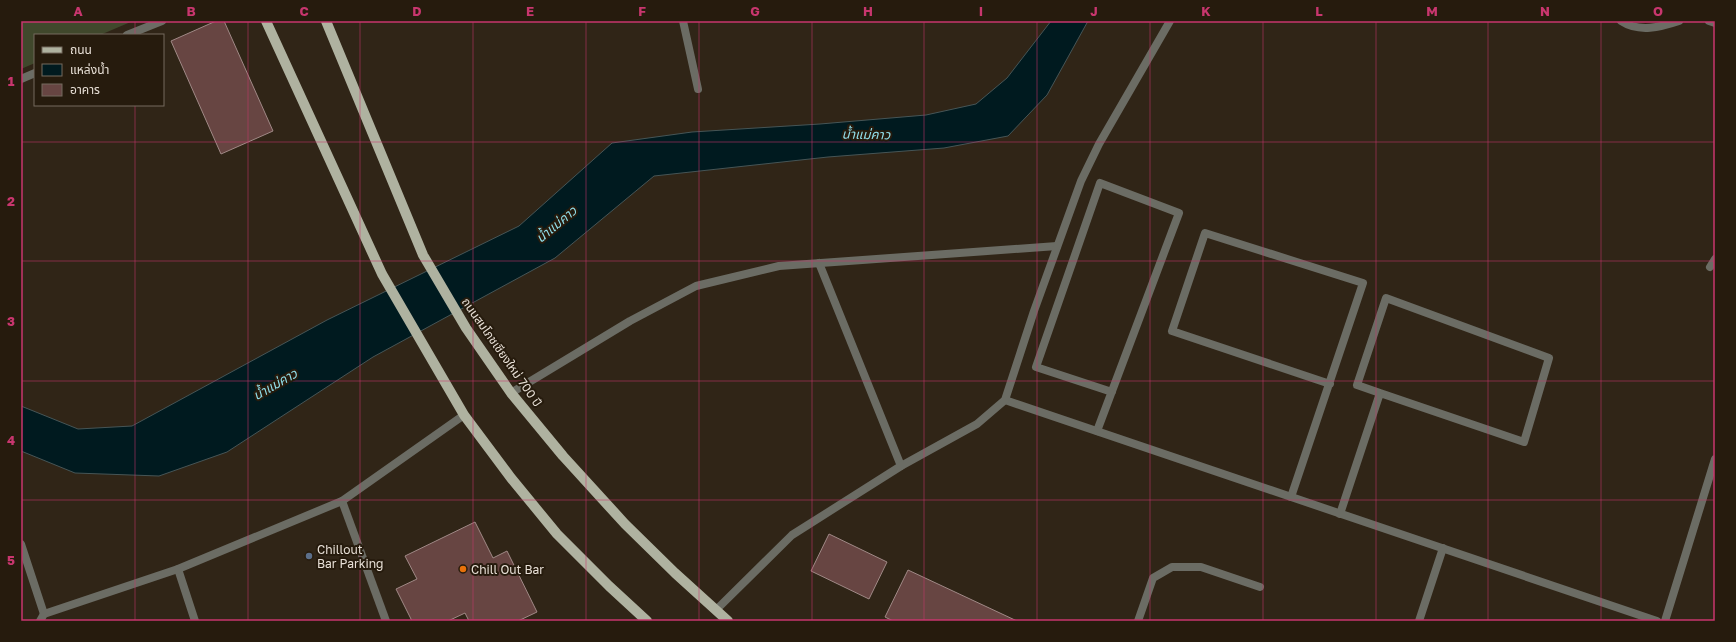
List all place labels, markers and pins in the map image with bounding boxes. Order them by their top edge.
place label: Chillout Bar Parking [317,542,383,571]
marker: Chillout Bar Parking [304,551,314,561]
place label: Chill Out Bar [471,562,544,577]
marker: Chill Out Bar [458,564,468,574]

